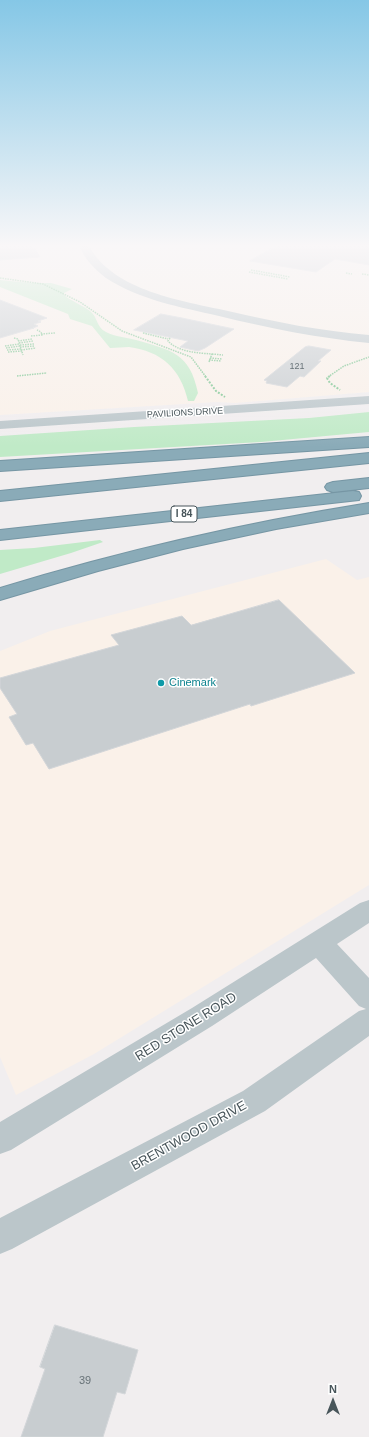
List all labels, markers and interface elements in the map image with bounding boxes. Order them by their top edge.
house number: 121 [289,362,305,372]
street label: PAVILIONS DRIVE [147,406,223,420]
road number: I 84 [171,506,197,522]
place label: Cinemark [169,676,216,690]
marker: Cinemark [156,678,166,688]
street label: RED STONE ROAD [132,989,240,1065]
street label: BRENTWOOD DRIVE [129,1098,249,1174]
house number: 39 [79,1374,91,1388]
north arrow [313,1381,353,1421]
text: N [329,1383,337,1395]

